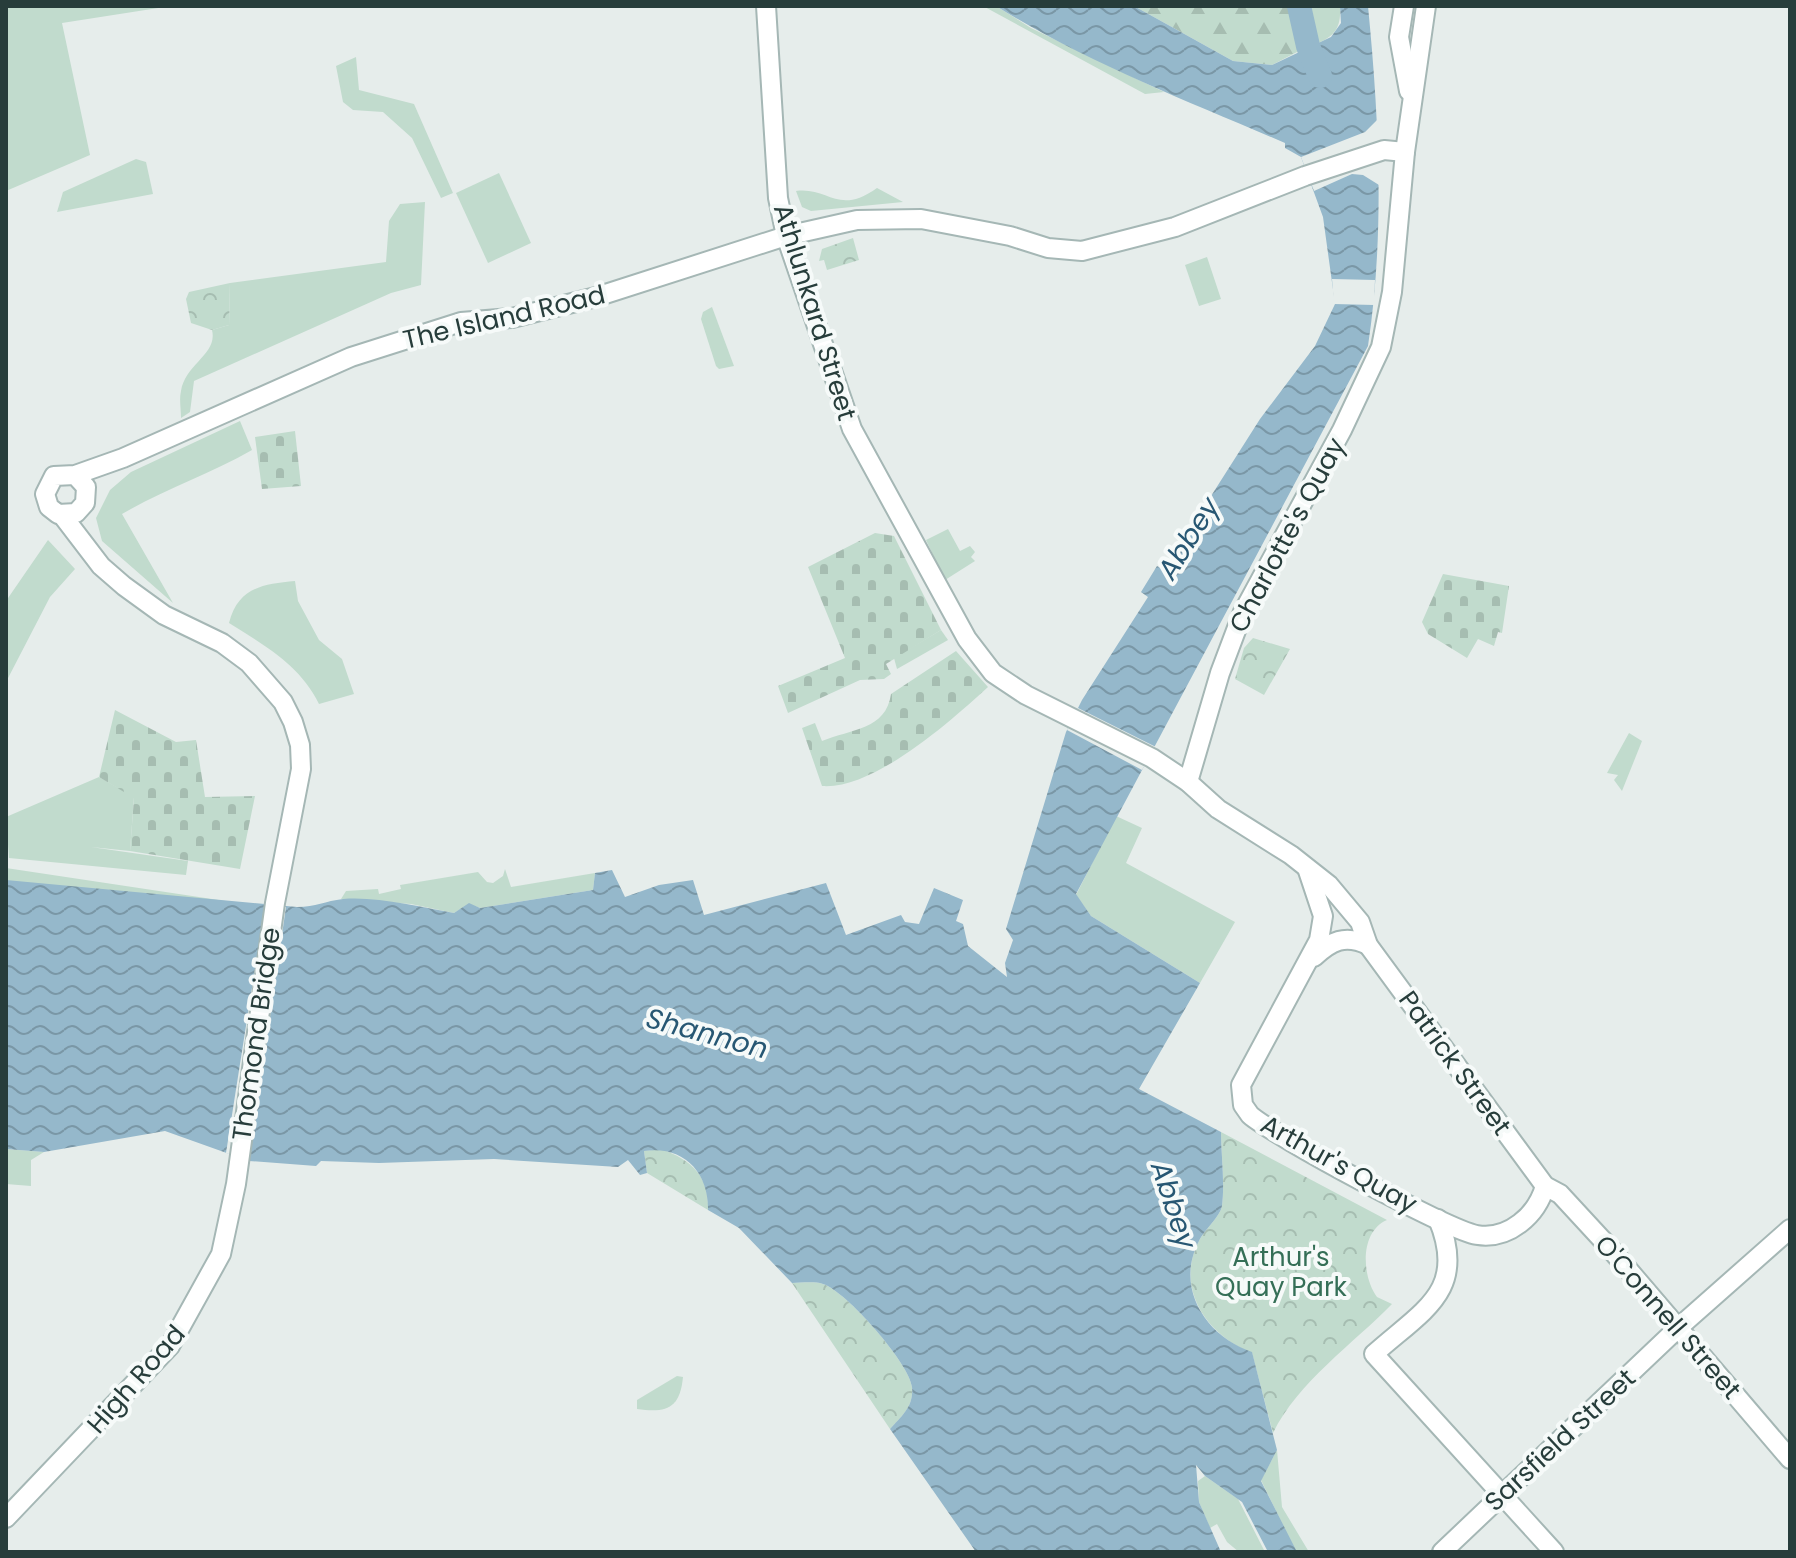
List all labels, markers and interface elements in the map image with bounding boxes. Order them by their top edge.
street label: Athlunkard Street [765,199,865,425]
street label: The Island Road [399,276,609,358]
street label: Charlotte's Quay [1220,431,1354,639]
water label: Abbey [1148,489,1229,588]
street label: Thomond Bridge [223,925,289,1143]
street label: Patrick Street [1390,983,1520,1143]
water label: Shannon [642,998,772,1068]
street label: Arthur's Quay [1254,1106,1424,1222]
water label: Abbey [1141,1155,1206,1255]
street label: O'Connell Street [1587,1227,1749,1407]
park label: Arthur's Quay Park [1215,1239,1348,1305]
street label: High Road [79,1317,193,1441]
street label: Sarsfield Street [1477,1361,1643,1519]

